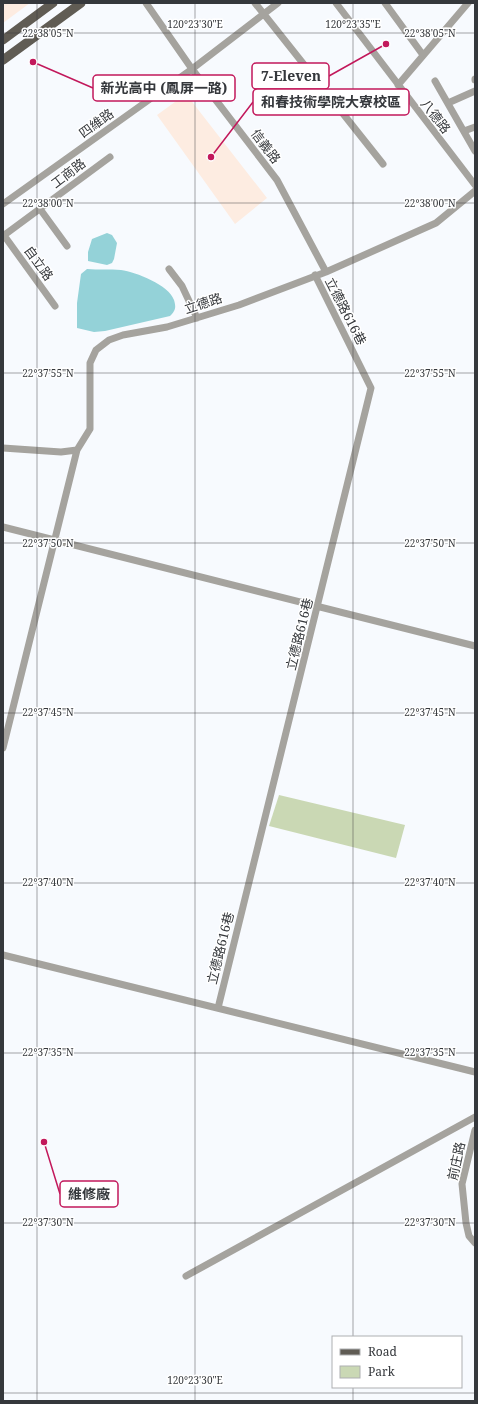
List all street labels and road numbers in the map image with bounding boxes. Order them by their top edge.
street label: 八德路 [417,95,455,137]
street label: 四維路 [75,104,117,142]
street label: 信義路 [247,125,285,167]
street label: 工商路 [47,154,89,192]
street label: 自立路 [20,242,58,284]
street label: 立德路616巷 [321,274,371,348]
street label: 立德路 [182,288,224,318]
street label: 立德路616巷 [281,596,317,672]
street label: 立德路616巷 [202,910,238,986]
street label: 前庄路 [443,1140,469,1182]

